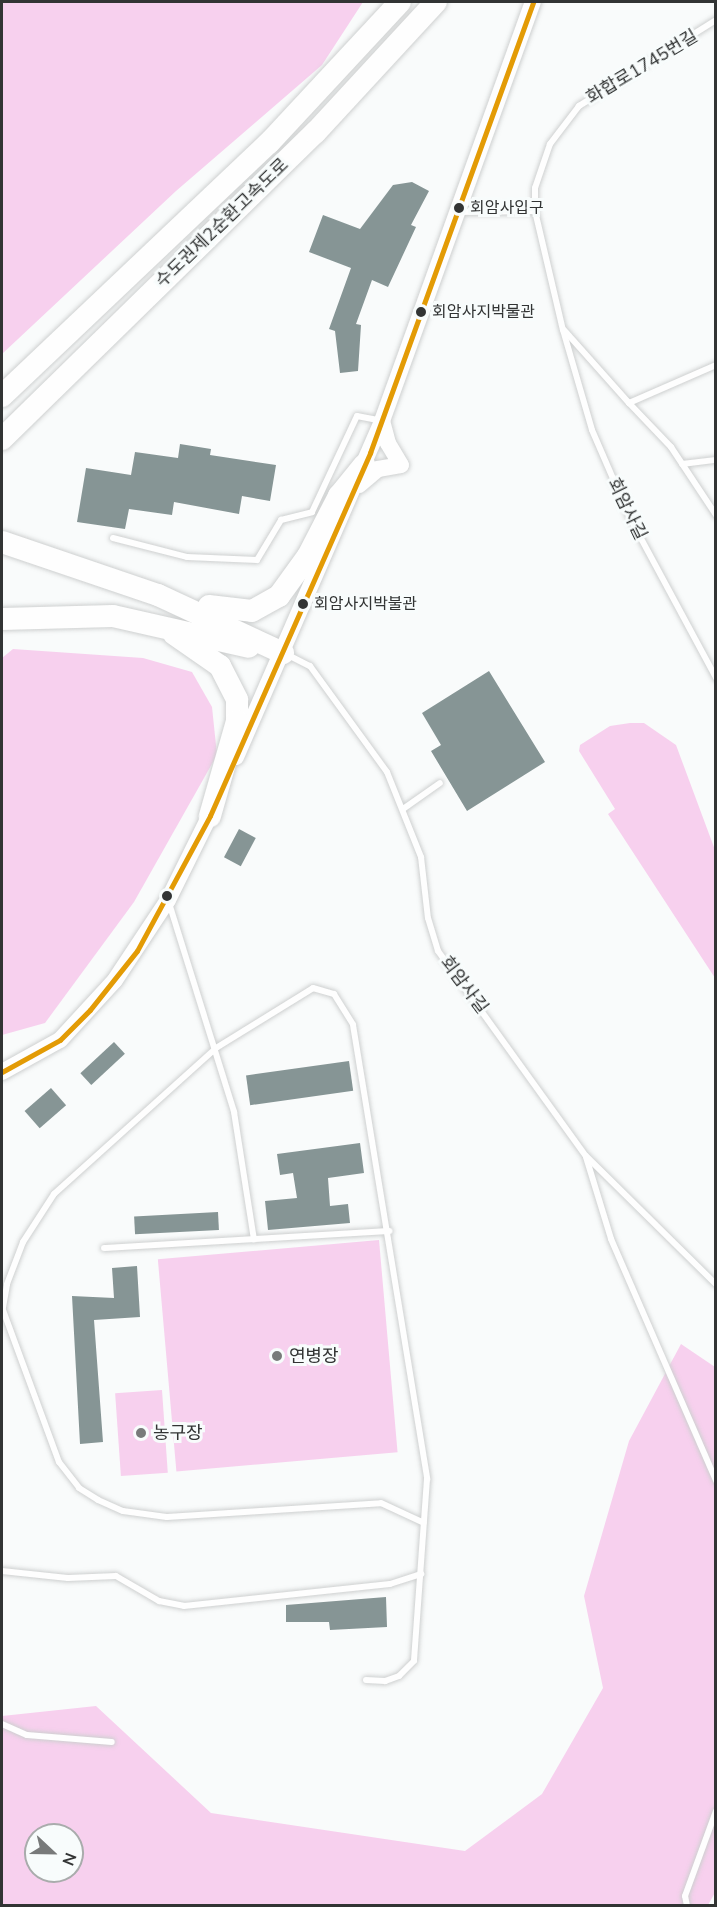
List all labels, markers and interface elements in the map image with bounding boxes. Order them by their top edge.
street label: 화합로1745번길 [582,25,702,109]
street label: 수도권제2순환고속도로 [151,154,293,292]
place label: 회암사입구 [470,198,544,218]
marker: 회암사입구 [453,202,465,214]
place label: 회암사지박물관 [432,302,535,322]
marker: 회암사지박물관 [415,306,427,318]
street label: 회암사길 [603,474,651,544]
place label: 회암사지박불관 [314,594,417,614]
marker: 회암사지박불관 [297,598,309,610]
unlabelled marker [161,890,173,902]
street label: 회암사길 [435,952,493,1018]
place label: 연병장 [289,1345,339,1367]
marker: 연병장 [270,1349,284,1363]
place label: 농구장 [153,1422,203,1444]
marker: 농구장 [134,1426,148,1440]
north arrow [24,1823,84,1883]
text: N [56,1849,81,1869]

